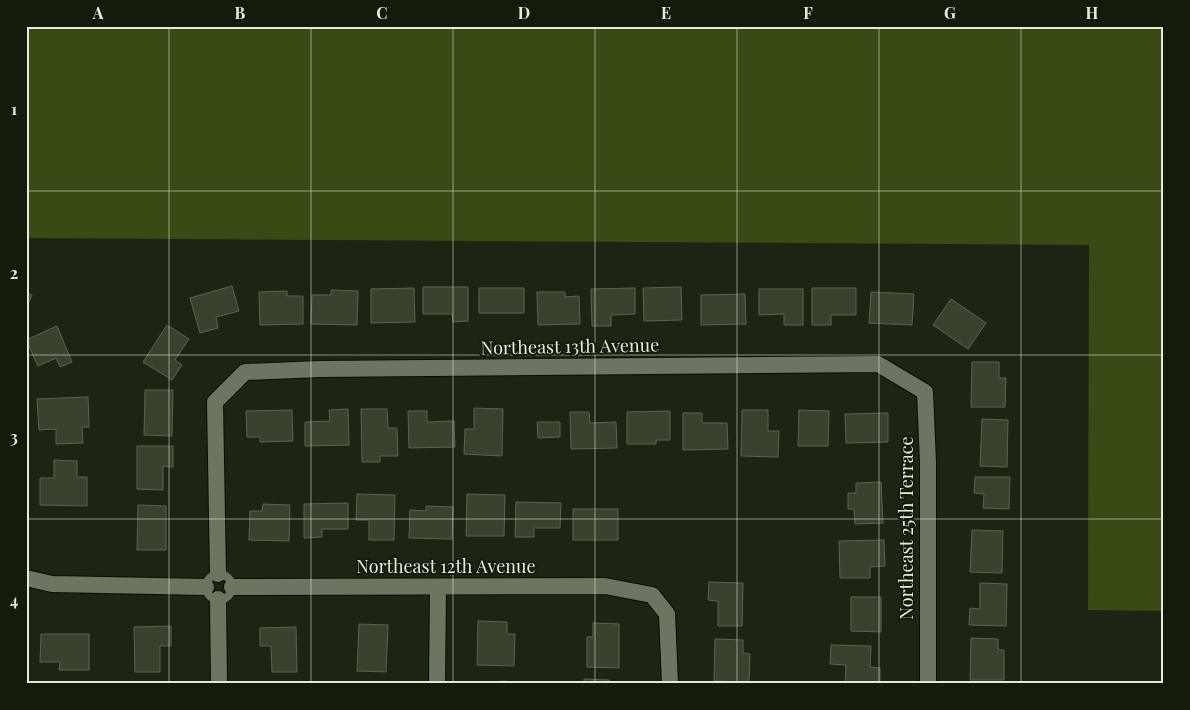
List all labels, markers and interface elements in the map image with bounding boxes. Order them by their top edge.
text: A [92,2,104,23]
text: B [235,2,246,23]
text: C [376,2,388,23]
text: D [518,2,530,23]
text: E [661,2,671,23]
text: F [803,2,813,23]
text: G [944,2,956,23]
text: H [1086,2,1099,23]
text: 1 [11,98,17,119]
text: 2 [10,262,18,283]
street label: Northeast 13th Avenue [480,332,659,360]
text: 3 [10,426,18,447]
street label: Northeast 25th Terrace [894,436,918,620]
street label: Northeast 12th Avenue [356,554,536,578]
text: 4 [10,589,18,610]

